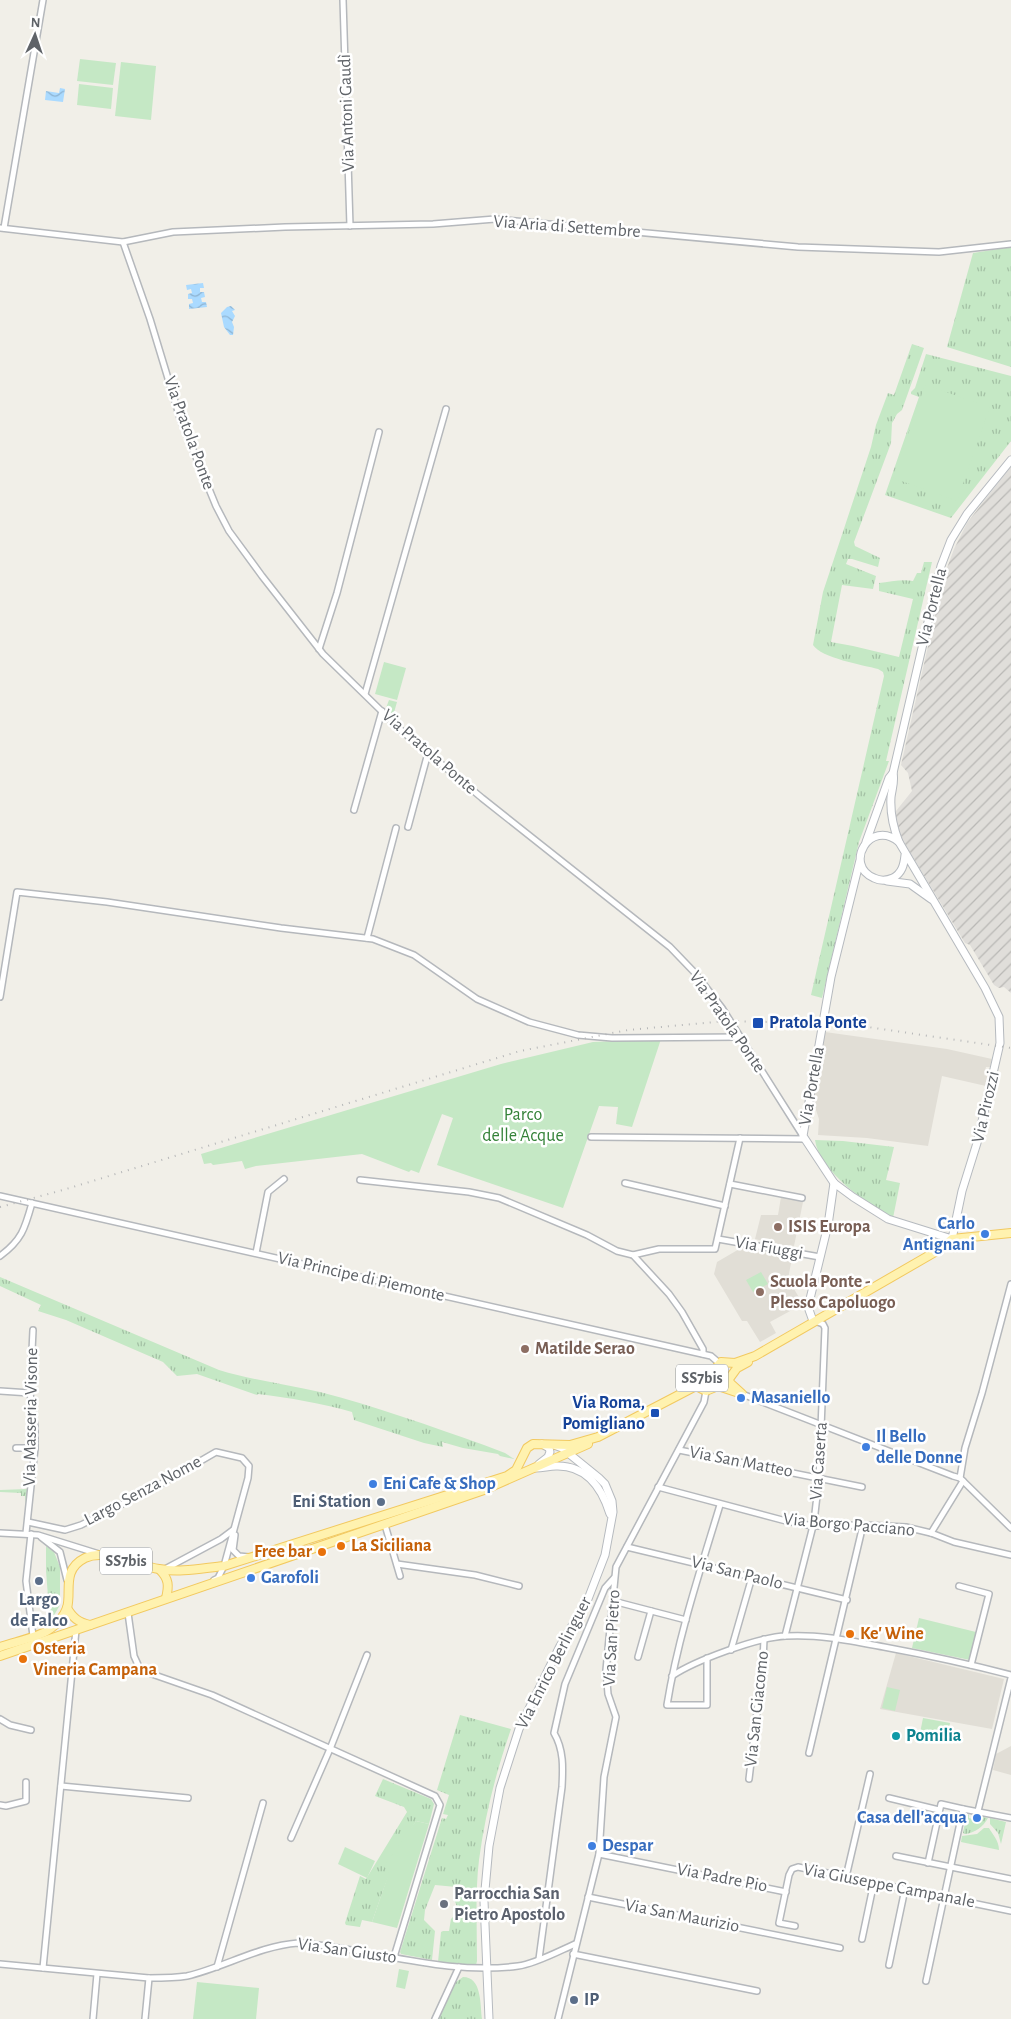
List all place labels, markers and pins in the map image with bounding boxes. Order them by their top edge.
place label: Pratola Ponte [769,1014,867,1032]
marker: Pratola Ponte [751,1016,765,1030]
place label: Carlo Antignani [903,1215,975,1254]
place label: ISIS Europa [788,1218,871,1236]
marker: ISIS Europa [772,1221,784,1233]
marker: Carlo Antignani [979,1228,991,1240]
place label: Scuola Ponte - Plesso Capoluogo [770,1273,896,1312]
marker: Scuola Ponte - Plesso Capoluogo [754,1286,766,1298]
place label: Matilde Serao [535,1340,635,1358]
marker: Matilde Serao [519,1343,531,1355]
place label: Masaniello [751,1389,830,1407]
marker: Masaniello [735,1392,747,1404]
place label: Via Roma, Pomigliano [562,1394,645,1433]
marker: Via Roma, Pomigliano [649,1407,661,1419]
place label: Il Bello delle Donne [876,1428,963,1467]
marker: Il Bello delle Donne [860,1441,872,1453]
place label: Eni Cafe & Shop [383,1475,496,1493]
marker: Eni Cafe & Shop [367,1478,379,1490]
place label: Eni Station [292,1493,371,1511]
marker: Eni Station [375,1496,387,1508]
place label: La Siciliana [351,1537,432,1555]
marker: La Siciliana [335,1540,347,1552]
place label: Free bar [254,1543,313,1561]
marker: Free bar [316,1546,328,1558]
place label: Garofoli [261,1569,319,1587]
marker: Garofoli [245,1572,257,1584]
marker: Largo de Falco [33,1575,45,1587]
place label: Largo de Falco [10,1591,68,1630]
place label: Ke' Wine [860,1625,924,1643]
marker: Ke' Wine [844,1628,856,1640]
place label: Osteria Vineria Campana [33,1640,157,1679]
marker: Osteria Vineria Campana [17,1653,29,1665]
place label: Pomilia [906,1727,962,1745]
marker: Pomilia [890,1730,902,1742]
place label: Casa dell'acqua [857,1809,967,1827]
marker: Casa dell'acqua [971,1812,983,1824]
place label: Despar [602,1837,654,1855]
marker: Despar [586,1840,598,1852]
place label: Parrocchia San Pietro Apostolo [454,1885,565,1924]
marker: Parrocchia San Pietro Apostolo [438,1898,450,1910]
place label: IP [584,1991,599,2009]
marker: IP [568,1994,580,2006]

